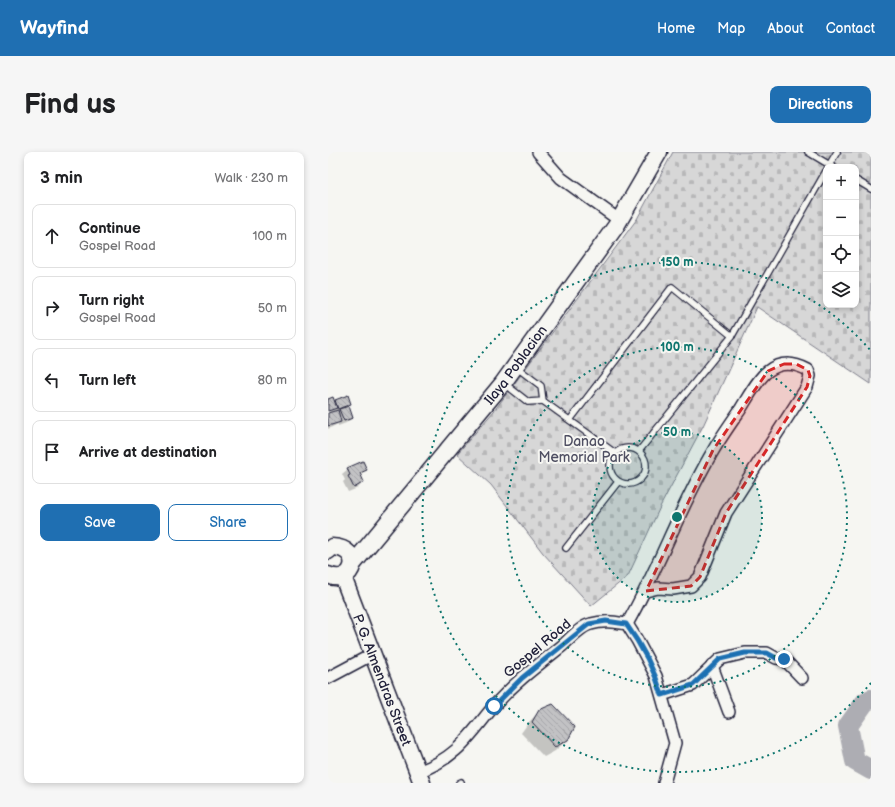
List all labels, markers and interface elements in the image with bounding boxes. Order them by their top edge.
text: Wayfind [20,17,89,40]
text: Home [657,20,695,37]
text: Map [717,20,745,37]
text: About [767,20,804,37]
text: Contact [826,20,875,37]
button: Directions [770,86,871,123]
text: Find us [24,88,116,121]
map controls [823,164,859,308]
button: + [823,164,859,200]
text: 3 min [40,168,83,188]
text: Walk · 230 m [214,170,288,186]
button: − [823,200,859,236]
text: Continue [79,219,141,238]
icon: ahead [41,225,63,247]
text: 100 m [252,228,287,244]
button: locate [823,236,859,272]
text: Gospel Road [79,238,156,254]
text: 150 m [661,255,693,270]
button: layers [823,272,859,308]
text: Turn right [79,291,144,310]
icon: right [41,297,63,319]
text: 50 m [258,300,287,316]
text: Gospel Road [79,310,156,326]
street label: Ilaya Poblacion [481,322,551,408]
text: 100 m [660,340,694,355]
icon: left [41,369,63,391]
text: Turn left [79,371,136,390]
text: 80 m [258,372,287,388]
text: 50 m [663,425,691,440]
park label: Danao Memorial Park [538,433,630,466]
icon: arrive [41,441,63,463]
text: Arrive at destination [79,443,217,462]
button: Save [40,504,160,541]
button: Share [168,504,288,541]
centre of rings [670,510,684,524]
street label: P. G. Almendras Street [349,612,415,749]
street label: Gospel Road [500,615,574,681]
route end [775,650,793,668]
route start [485,697,503,715]

